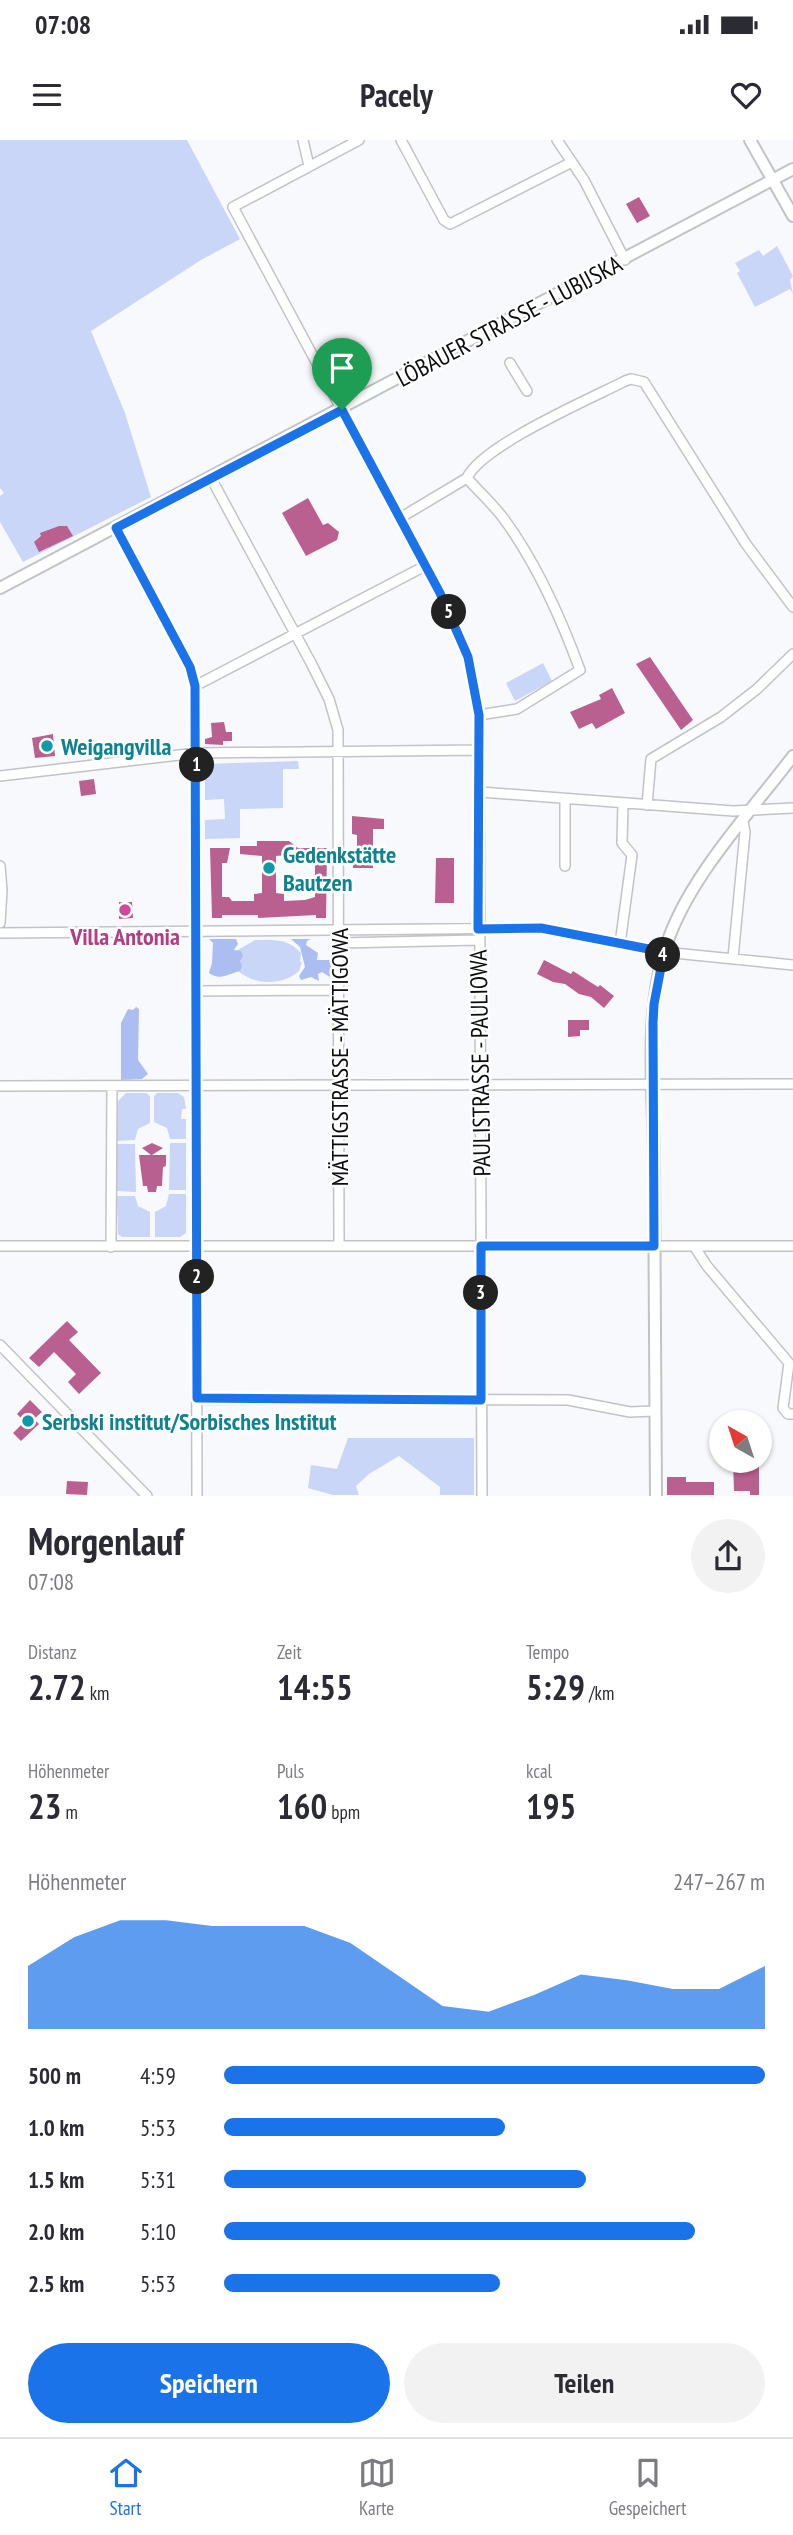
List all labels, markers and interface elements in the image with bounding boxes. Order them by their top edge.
text: 07:08 [35,8,91,41]
text: Pacely [360,74,433,116]
icon: menu [28,76,66,114]
icon: heart [727,76,765,114]
street label: LÖBAUER STRASSE - LUBIJSKA [391,248,628,394]
pin [312,338,372,410]
icon: arrive [323,349,361,387]
pin: 5 [432,594,466,630]
text: 5 [444,599,453,623]
place label: Weigangvilla [60,731,171,762]
marker: Weigangvilla [39,738,55,754]
pin: 1 [180,748,214,782]
text: 1 [192,752,201,776]
place label: Gedenkstätte Bautzen [283,839,396,898]
marker: Gedenkstätte Bautzen [261,860,277,876]
marker: Villa Antonia [117,902,133,918]
place label: Villa Antonia [69,921,180,952]
street label: MÄTTIGSTRASSE - MÄTTIGOWA [324,927,355,1186]
pin: 4 [646,938,680,972]
text: 4 [658,942,667,966]
street label: PAULISTRASSE - PAULIOWA [463,949,497,1177]
pin: 2 [180,1260,214,1294]
text: 2 [192,1264,201,1288]
pin: 3 [463,1276,498,1310]
text: 3 [476,1280,485,1304]
place label: Serbski institut/Sorbisches Institut [42,1406,336,1437]
north arrow [709,1410,772,1474]
map controls [709,1410,772,1473]
marker: Serbski institut/Sorbisches Institut [20,1413,36,1429]
text: Morgenlauf [28,1516,183,1565]
button: share [691,1519,765,1593]
text: 07:08 [28,1567,74,1596]
text: Distanz [28,1640,77,1664]
text: Zeit [277,1640,302,1664]
text: Tempo [526,1640,569,1664]
text: 2.72 [28,1664,86,1710]
text: 14:55 [277,1664,353,1710]
text: 5:29 [526,1664,585,1710]
text: km [86,1681,109,1705]
text: /km [585,1681,614,1705]
text: Höhenmeter [28,1759,109,1783]
text: Puls [277,1759,304,1783]
text: kcal [526,1759,552,1783]
text: 23 [28,1783,61,1829]
text: 160 [277,1783,327,1829]
text: 195 [526,1783,576,1829]
text: m [61,1800,78,1824]
text: bpm [327,1800,360,1824]
text: Höhenmeter [28,1867,126,1896]
text: 247–267 m [673,1867,765,1896]
text: 500 m [28,2061,81,2090]
text: 4:59 [140,2061,176,2090]
text: 1.0 km [28,2113,84,2142]
text: 5:53 [140,2113,176,2142]
text: 1.5 km [28,2165,84,2194]
text: 5:31 [140,2165,176,2194]
text: 2.0 km [28,2217,84,2246]
text: 5:10 [140,2217,176,2246]
text: 2.5 km [28,2269,84,2298]
text: 5:53 [140,2269,176,2298]
button: Speichern [28,2343,390,2423]
button: Teilen [404,2343,765,2423]
tab: Start [107,2454,145,2520]
tab: Karte [358,2454,396,2520]
tab: Gespeichert [609,2454,686,2520]

